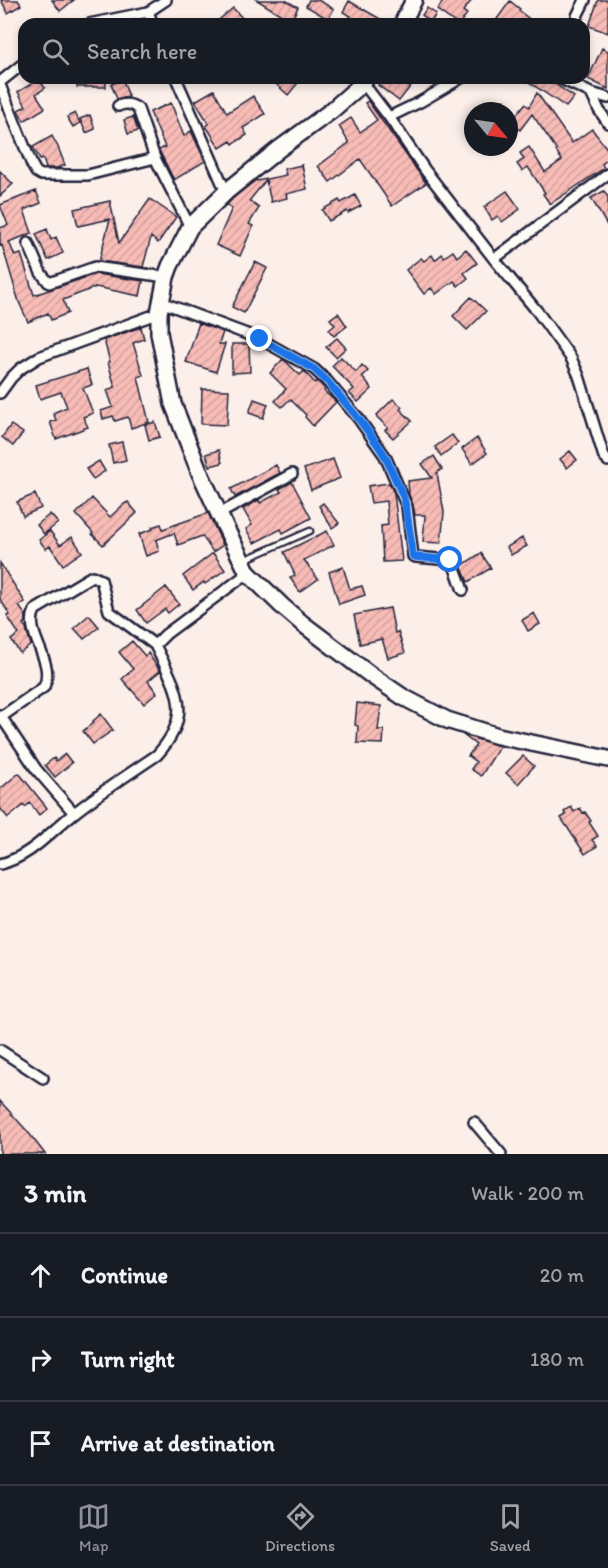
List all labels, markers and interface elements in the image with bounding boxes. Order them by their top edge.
search box [18,18,590,84]
icon: search [39,35,72,68]
text: Search here [87,38,197,65]
north arrow [464,102,518,156]
route end [246,325,272,351]
route start [436,546,462,572]
text: 3 min [24,1177,86,1209]
text: Walk · 200 m [471,1181,584,1205]
icon: ahead [24,1259,57,1292]
text: Continue [81,1262,168,1289]
text: 20 m [540,1263,584,1287]
icon: right [24,1343,57,1376]
text: Turn right [81,1346,175,1373]
text: 180 m [530,1347,584,1371]
icon: arrive [24,1427,57,1460]
text: Arrive at destination [81,1430,275,1457]
tab: Map [77,1500,110,1555]
tab: Directions [265,1500,335,1555]
tab: Saved [490,1500,531,1555]

